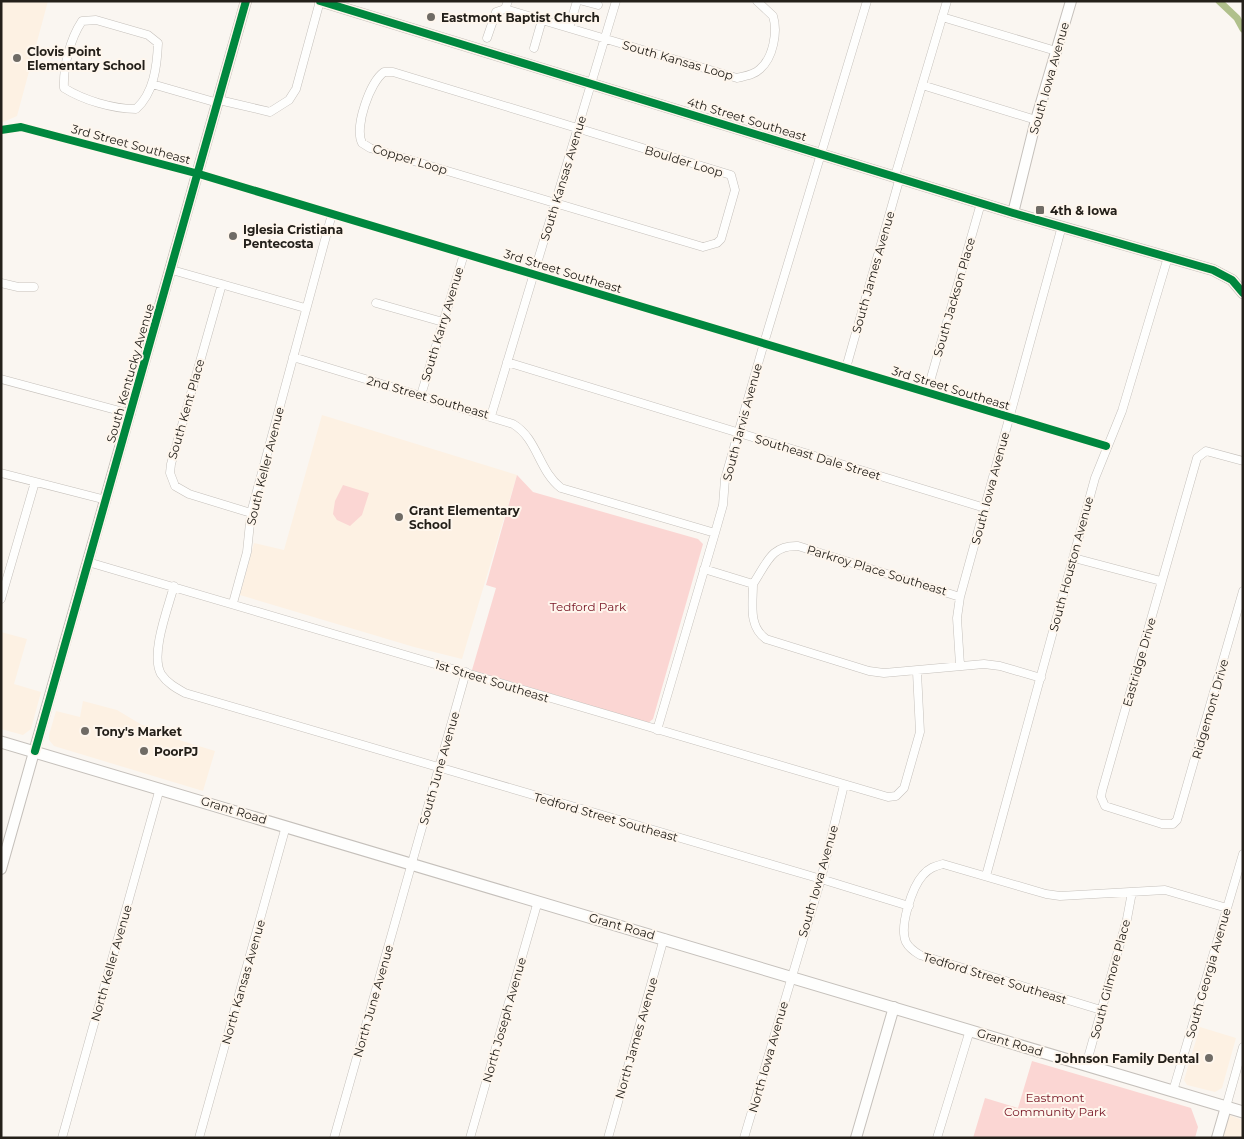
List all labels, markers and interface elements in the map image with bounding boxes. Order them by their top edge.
place label: Eastmont Baptist Church [441,10,600,25]
marker: Eastmont Baptist Church [425,11,437,23]
street label: South Iowa Avenue [1026,20,1072,136]
street label: South Kansas Loop [621,37,735,83]
place label: Clovis Point Elementary School [27,44,145,73]
marker: Clovis Point Elementary School [11,52,23,64]
street label: 4th Street Southeast [685,94,809,144]
street label: South Kansas Avenue [537,114,589,242]
street label: 3rd Street Southeast [70,121,192,167]
street label: Copper Loop [371,141,449,177]
street label: Boulder Loop [643,142,725,180]
place label: 4th & Iowa [1050,203,1117,218]
marker: 4th & Iowa [1034,204,1046,216]
street label: South James Avenue [848,209,898,335]
place label: Iglesia Cristiana Pentecosta [243,222,343,251]
marker: Iglesia Cristiana Pentecosta [227,230,239,242]
street label: South Jackson Place [930,236,978,358]
street label: 3rd Street Southeast [502,246,624,296]
street label: South Karry Avenue [417,265,467,383]
street label: South Kentucky Avenue [103,302,157,444]
street label: South Kent Place [165,357,207,461]
street label: South Jarvis Avenue [719,362,765,482]
street label: 3rd Street Southeast [890,363,1012,413]
street label: 2nd Street Southeast [365,372,491,422]
street label: South Keller Avenue [243,405,287,527]
street label: South Iowa Avenue [968,430,1012,546]
street label: Southeast Dale Street [753,431,883,483]
street label: South Houston Avenue [1046,495,1096,633]
place label: Grant Elementary School [409,503,521,532]
marker: Grant Elementary School [393,511,405,523]
street label: Parkroy Place Southeast [805,542,949,599]
park label: Tedford Park [550,599,627,614]
street label: Eastridge Drive [1119,616,1159,708]
street label: 1st Street Southeast [433,657,551,706]
street label: Ridgemont Drive [1189,657,1231,761]
street label: South June Avenue [416,710,462,826]
place label: Tony's Market [95,724,183,739]
marker: Tony's Market [79,725,91,737]
place label: PoorPJ [154,744,198,759]
marker: PoorPJ [138,745,150,757]
street label: Tedford Street Southeast [532,789,680,845]
street label: Grant Road [199,793,269,827]
street label: South Iowa Avenue [795,823,841,939]
street label: North Keller Avenue [87,903,135,1023]
street label: South Georgia Avenue [1182,906,1234,1040]
street label: Grant Road [587,909,657,943]
street label: North Kansas Avenue [218,918,268,1046]
street label: South Gilmore Place [1087,918,1133,1040]
street label: North June Avenue [350,943,396,1059]
street label: Tedford Street Southeast [921,949,1069,1007]
street label: North Joseph Avenue [479,956,529,1084]
street label: North James Avenue [611,975,661,1101]
street label: North Iowa Avenue [745,1000,791,1114]
street label: Grant Road [975,1025,1045,1059]
place label: Johnson Family Dental [1054,1051,1199,1066]
marker: Johnson Family Dental [1203,1052,1215,1064]
park label: Eastmont Community Park [1004,1090,1107,1119]

